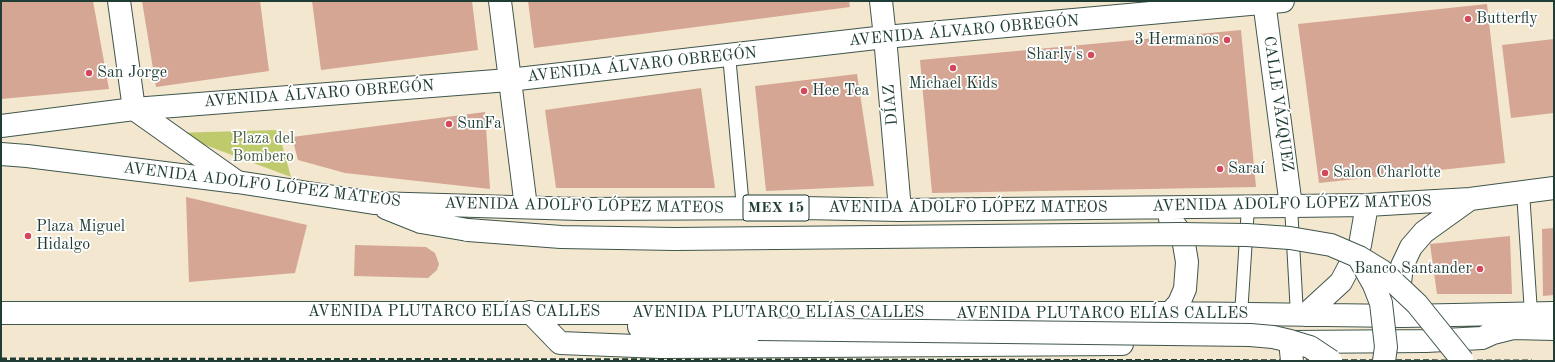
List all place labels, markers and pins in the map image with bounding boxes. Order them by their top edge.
place label: Butterfly [1476,9,1538,29]
marker: Butterfly [1463,14,1473,24]
place label: 3 Hermanos [1135,30,1219,50]
marker: 3 Hermanos [1222,35,1232,45]
place label: Sharly's [1026,45,1083,65]
marker: Sharly's [1086,50,1096,60]
place label: San Jorge [97,63,167,83]
marker: Michael Kids [948,63,958,73]
marker: San Jorge [84,68,94,78]
place label: Michael Kids [908,74,998,94]
place label: Hee Tea [812,81,869,101]
marker: Hee Tea [799,86,809,96]
place label: SunFa [457,114,502,134]
marker: SunFa [444,119,454,129]
place label: Saraí [1228,159,1265,179]
place label: Salon Charlotte [1333,163,1441,183]
marker: Saraí [1215,164,1225,174]
marker: Salon Charlotte [1320,168,1330,178]
place label: Plaza Miguel Hidalgo [36,217,125,255]
marker: Plaza Miguel Hidalgo [23,231,33,241]
place label: Banco Santander [1354,259,1472,279]
marker: Banco Santander [1475,264,1485,274]

